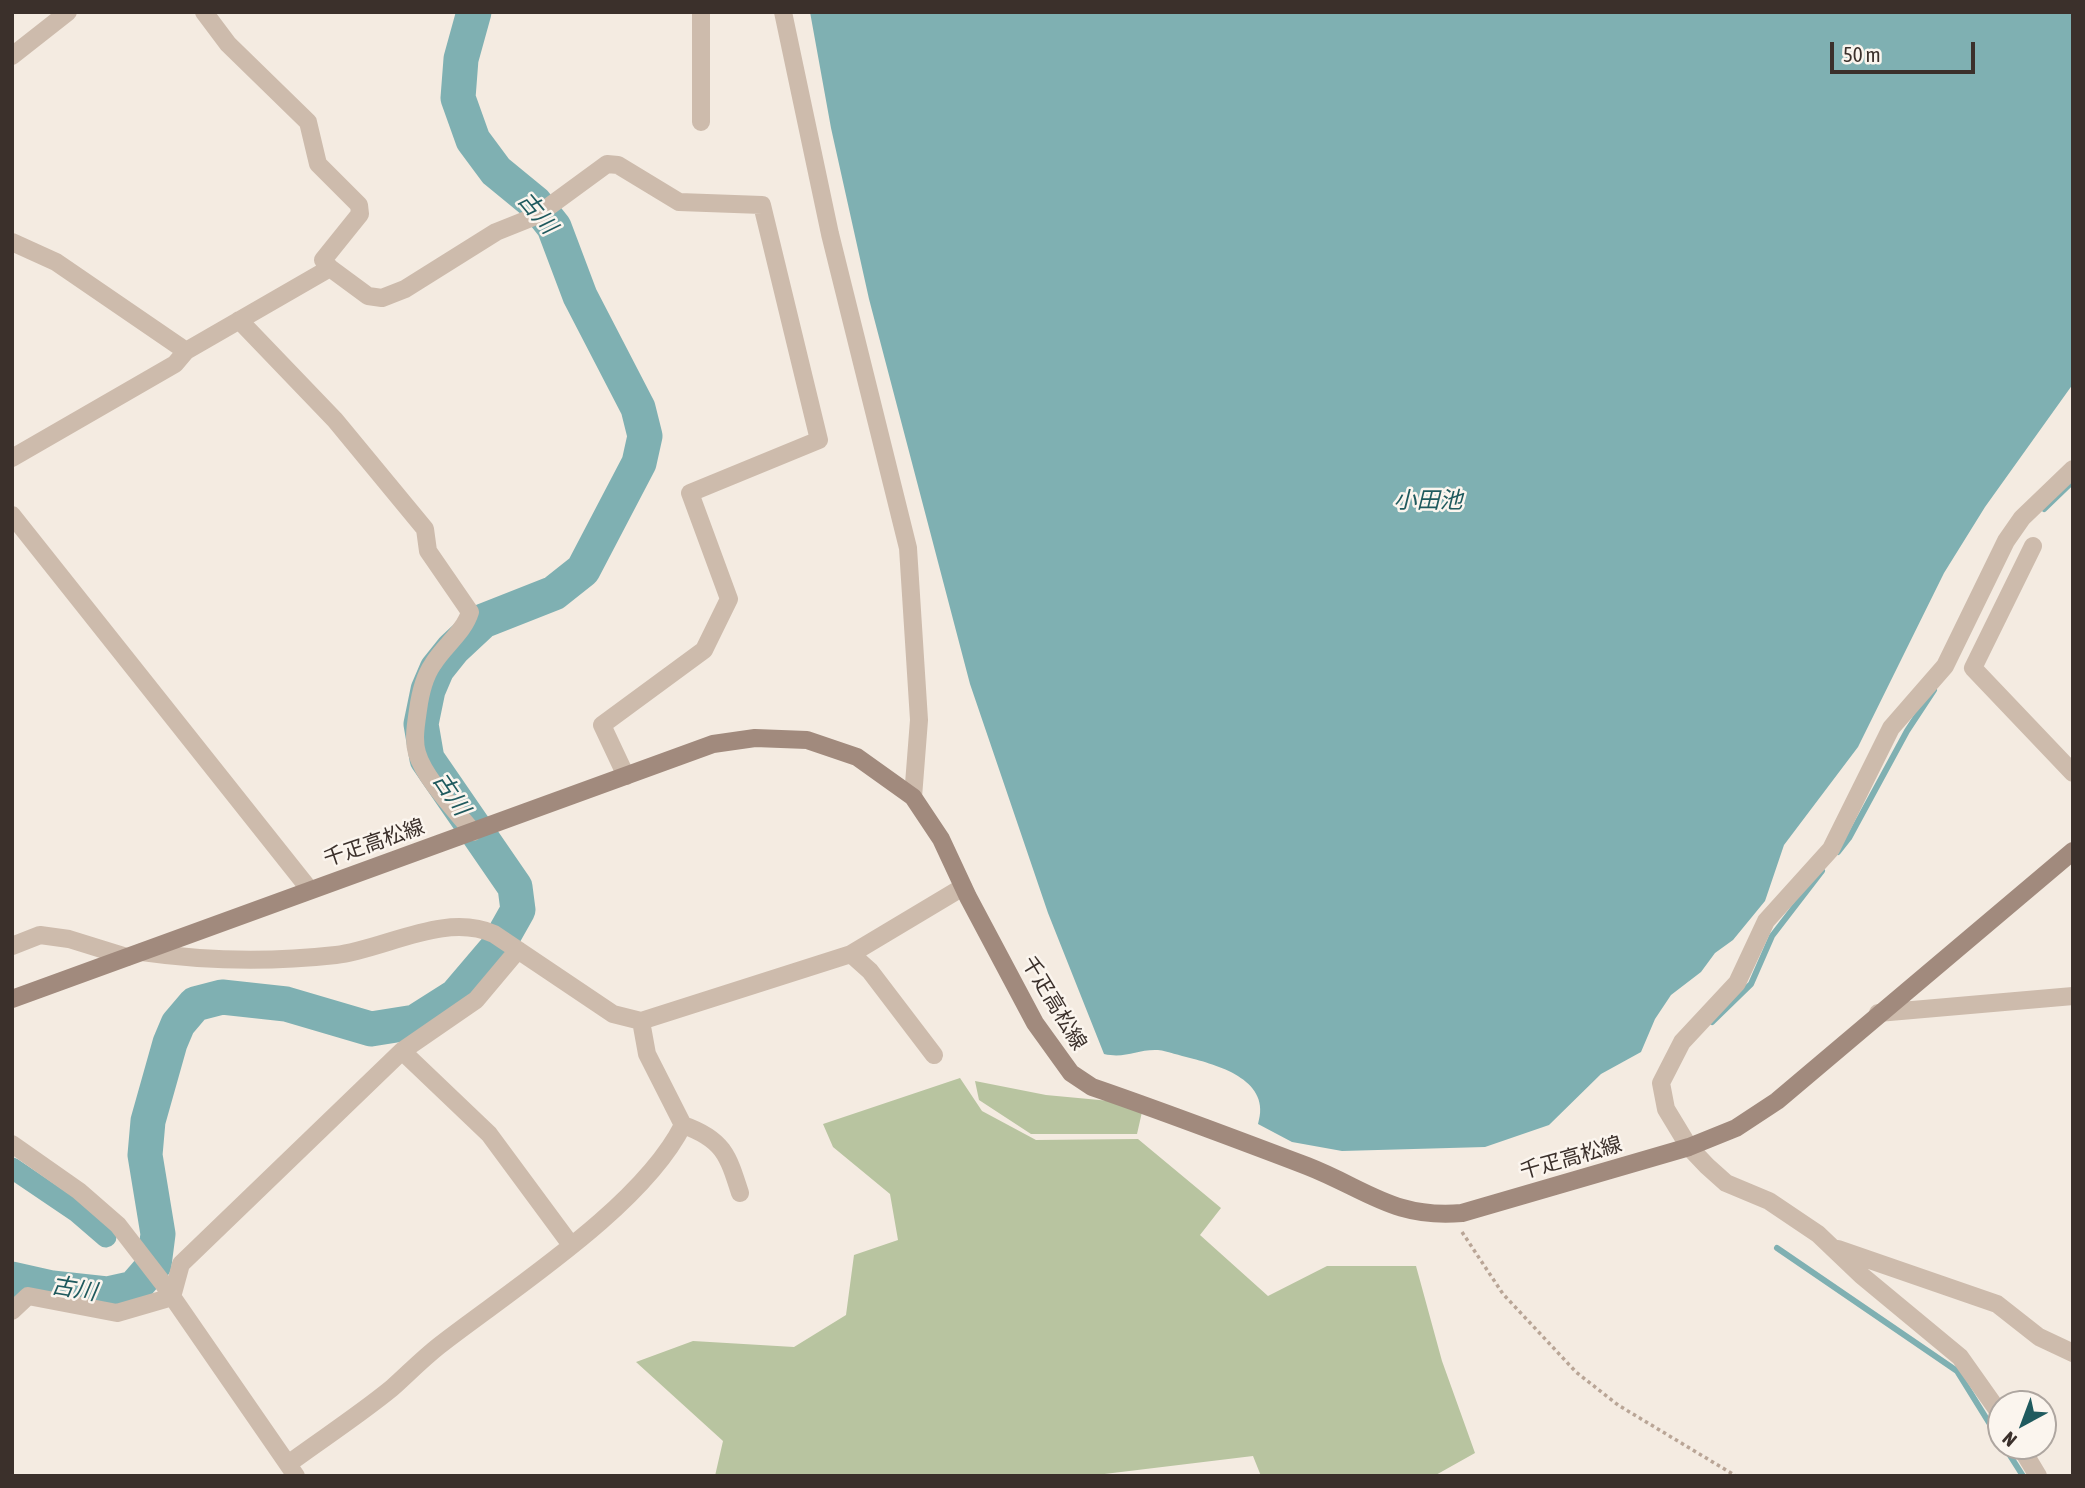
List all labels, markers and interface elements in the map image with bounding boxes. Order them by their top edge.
scale bar [1833,28,1978,72]
text: 50 m [1843,42,1881,66]
water label: 古川 [512,187,562,239]
water label: 小田池 [1394,487,1462,515]
water label: 古川 [427,767,475,821]
street label: 千疋高松線 [320,814,428,872]
street label: 千疋高松線 [1016,952,1092,1054]
street label: 千疋高松線 [1517,1131,1625,1185]
water label: 古川 [49,1272,99,1306]
north arrow [1987,1390,2057,1460]
text: N [1998,1427,2021,1451]

